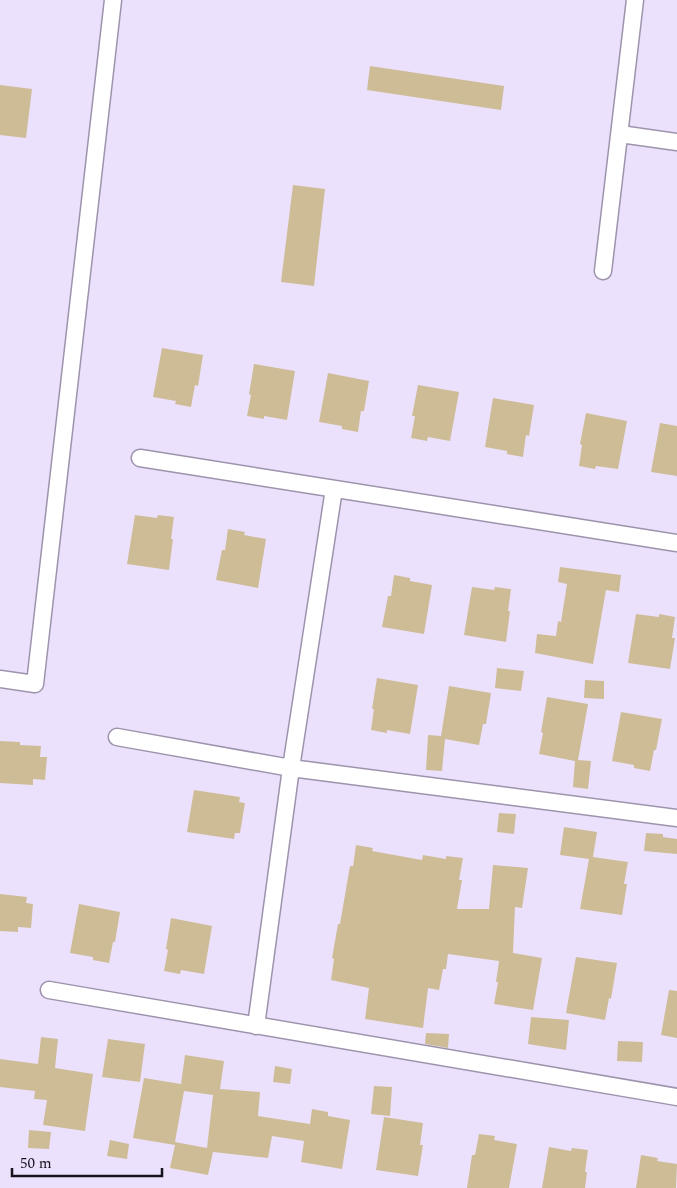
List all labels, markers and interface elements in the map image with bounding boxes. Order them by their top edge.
scale bar [12,1146,162,1178]
text: 50 m [20,1152,52,1175]

